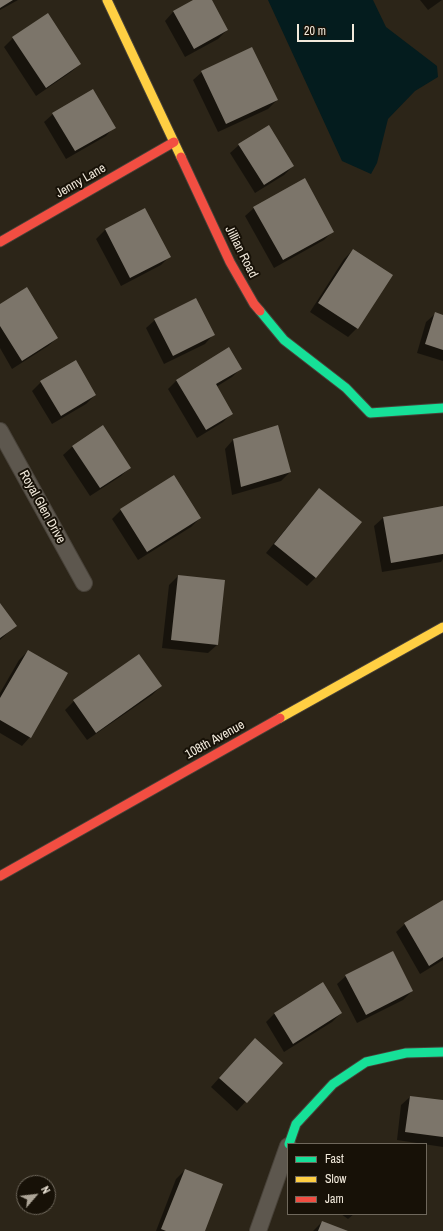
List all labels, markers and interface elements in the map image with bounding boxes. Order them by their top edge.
scale bar [299,16,356,42]
text: 20 m [304,23,326,39]
street label: Jenny Lane [53,160,109,202]
street label: Jillian Road [221,223,261,281]
street label: Royal Glen Drive [16,468,68,546]
street label: 108th Avenue [183,717,247,763]
legend [287,1143,427,1215]
text: Fast [325,1151,344,1167]
text: Slow [325,1171,346,1187]
north arrow [16,1175,56,1215]
text: N [38,1184,53,1196]
text: Jam [325,1191,344,1207]

